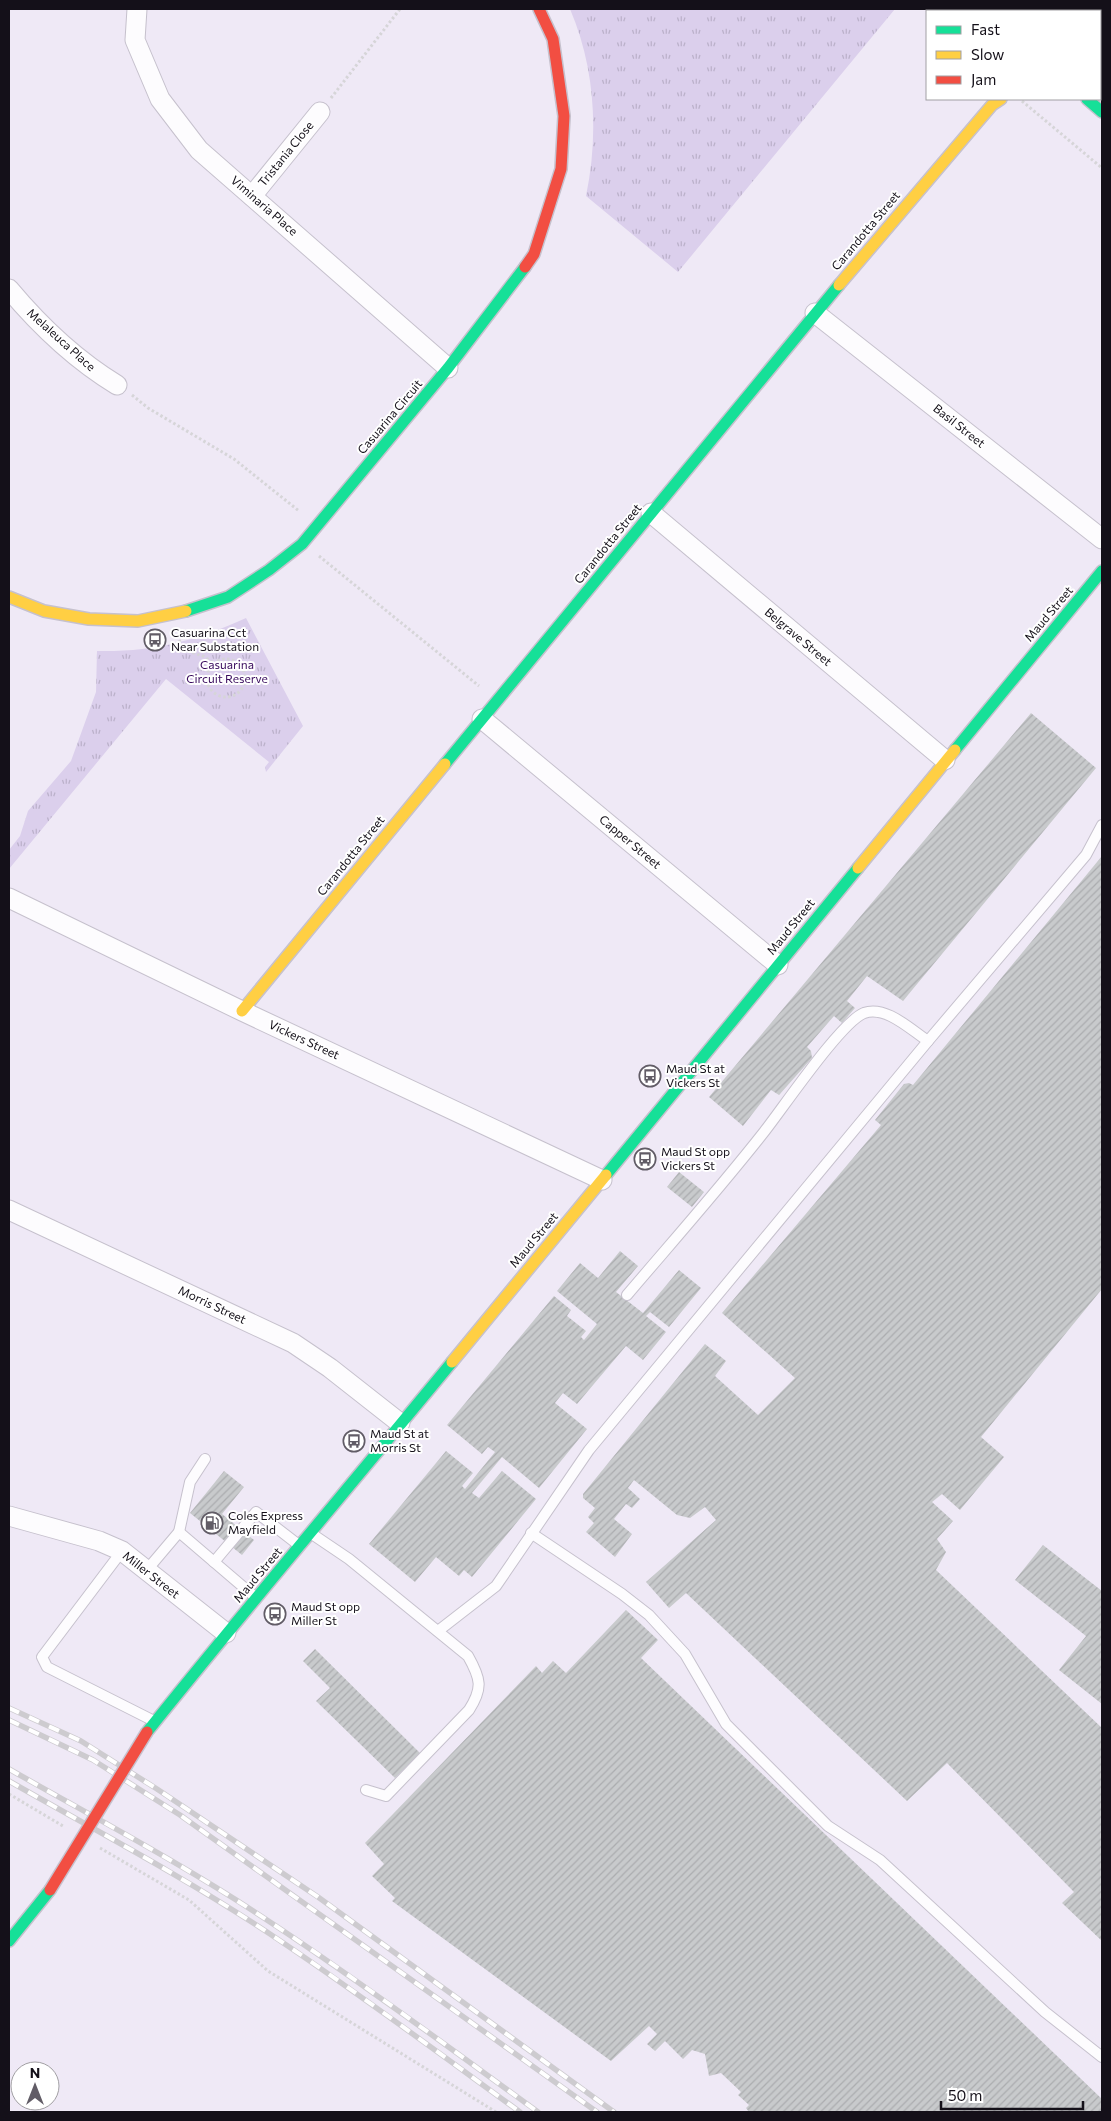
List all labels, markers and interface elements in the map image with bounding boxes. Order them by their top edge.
legend [926,10,1101,100]
text: Fast [971,20,1000,38]
text: Slow [971,45,1004,63]
text: Jam [971,70,996,88]
street label: Tristania Close [255,118,316,189]
street label: Viminaria Place [229,173,301,238]
street label: Carandotta Street [828,188,902,273]
street label: Melaleuca Place [25,305,99,374]
street label: Casuarina Circuit [354,376,424,456]
street label: Basil Street [931,401,988,450]
street label: Carandotta Street [571,501,644,586]
street label: Maud Street [1021,583,1075,644]
street label: Belgrave Street [762,604,835,668]
place label: Casuarina Cct Near Substation [171,625,259,653]
bus stop icon: Casuarina Cct Near Substation [143,628,167,652]
park label: Casuarina Circuit Reserve [186,657,268,685]
street label: Capper Street [597,811,664,871]
street label: Carandotta Street [314,813,387,898]
street label: Maud Street [764,896,817,957]
street label: Vickers Street [267,1017,342,1062]
place label: Maud St at Vickers St [666,1061,725,1089]
bus stop icon: Maud St at Vickers St [638,1064,662,1088]
place label: Maud St opp Vickers St [661,1144,730,1172]
bus stop icon: Maud St opp Vickers St [633,1147,657,1171]
street label: Maud Street [506,1209,560,1270]
street label: Morris Street [176,1282,249,1326]
place label: Maud St at Morris St [370,1426,429,1454]
bus stop icon: Maud St at Morris St [342,1429,366,1453]
place label: Coles Express Mayfield [228,1508,303,1536]
fuel station icon: Coles Express Mayfield [200,1511,224,1535]
street label: Maud Street [230,1544,284,1605]
street label: Miller Street [121,1548,183,1601]
place label: Maud St opp Miller St [291,1599,360,1627]
bus stop icon: Maud St opp Miller St [263,1602,287,1626]
north arrow [10,2061,60,2111]
text: N [30,2064,40,2081]
scale bar [941,2078,1084,2110]
text: 50 m [948,2086,982,2104]

